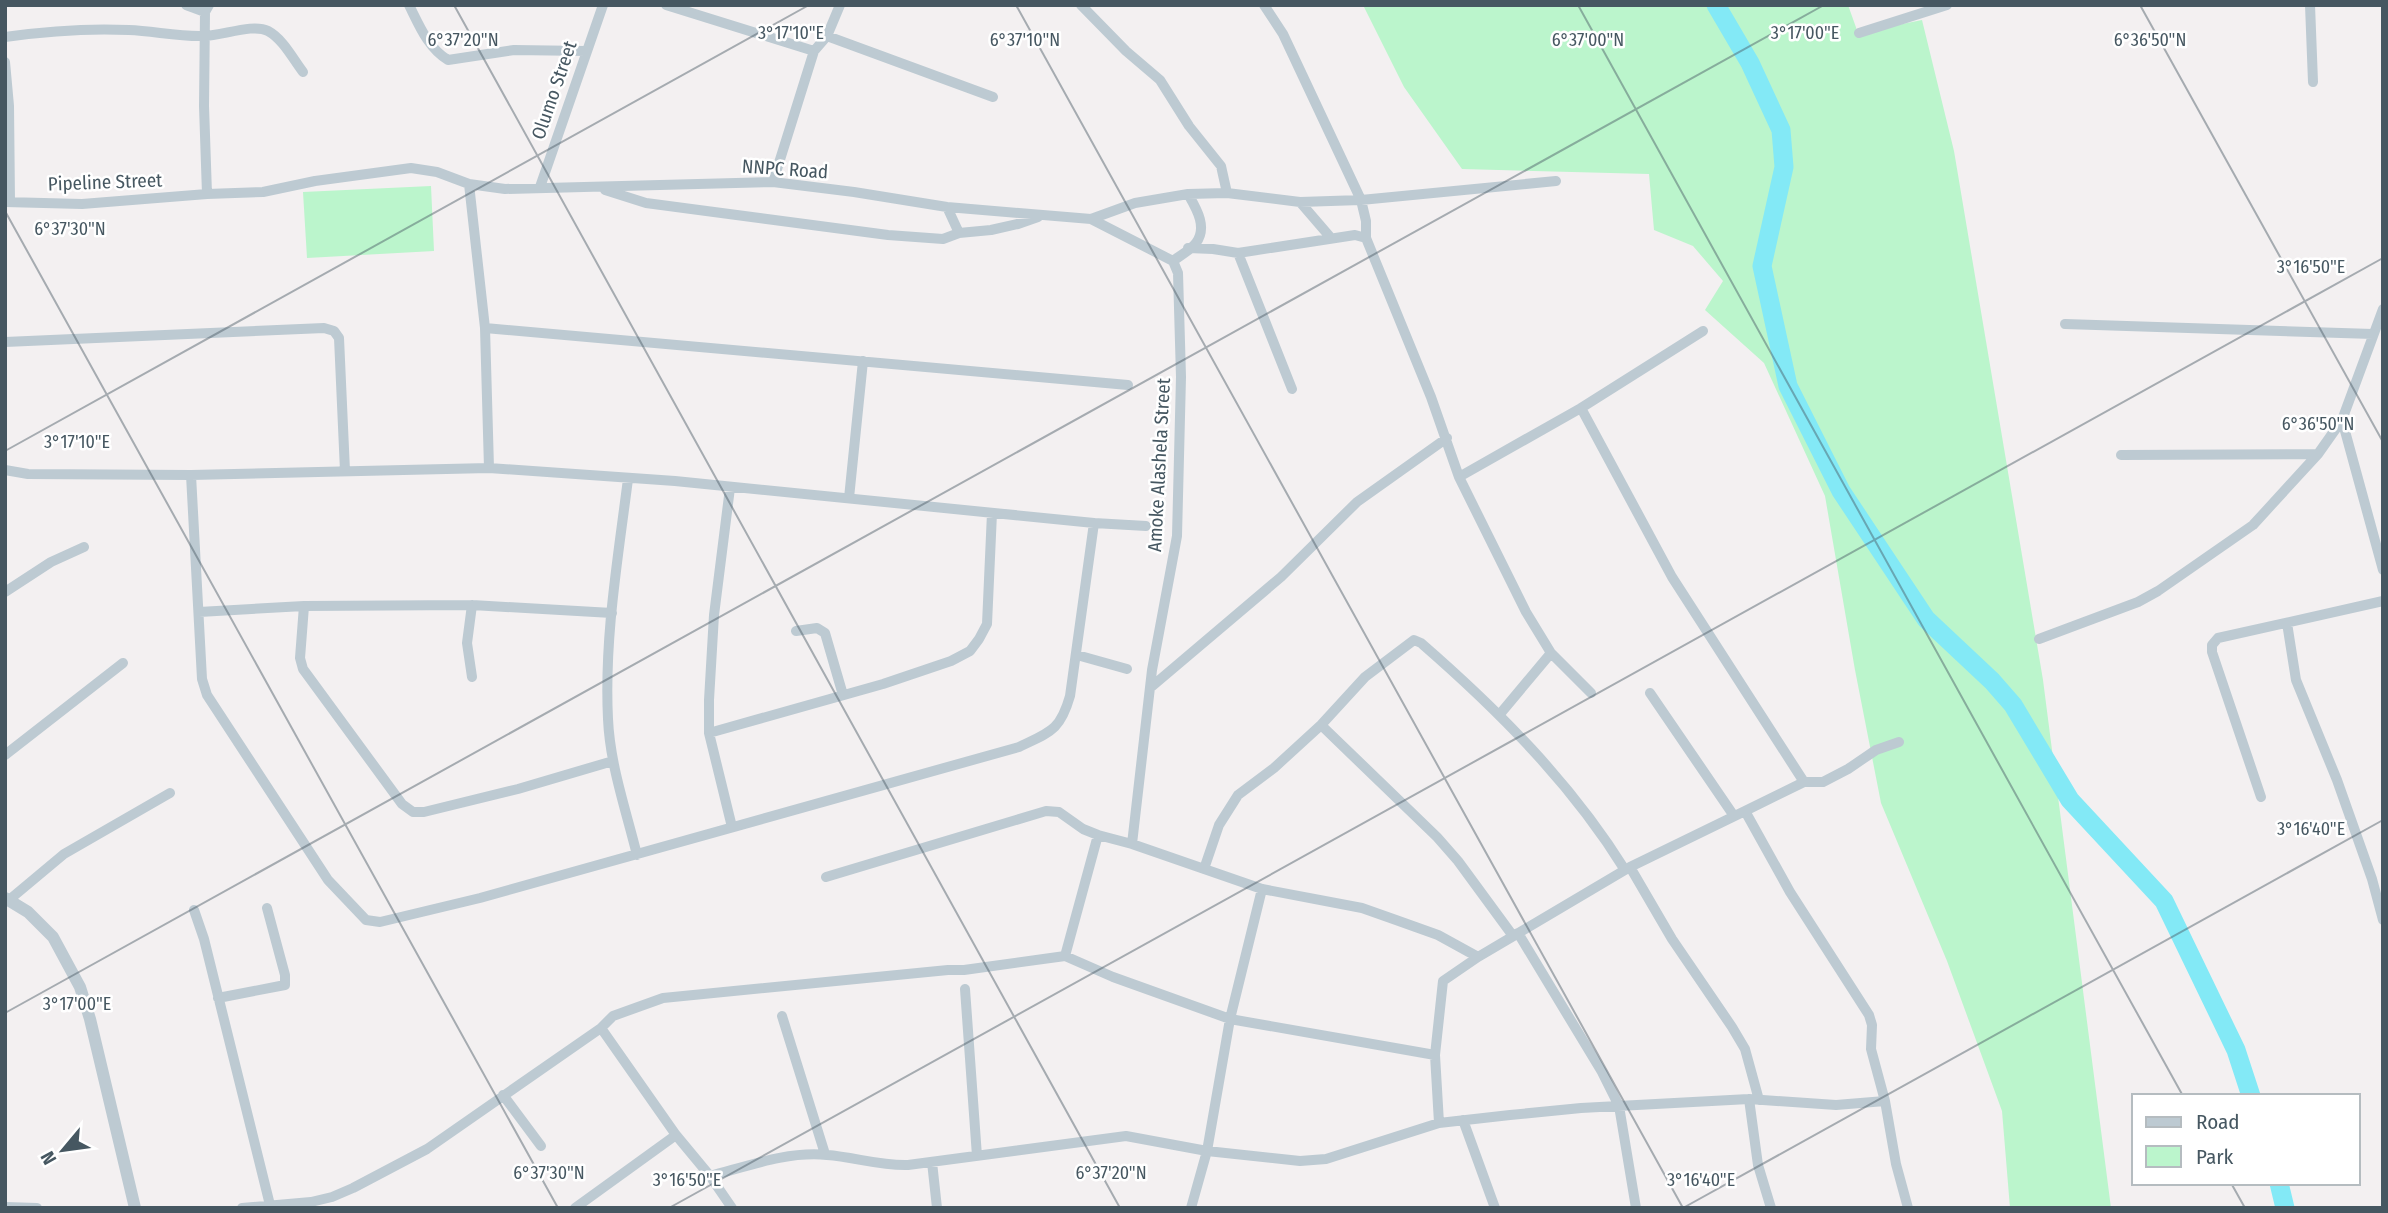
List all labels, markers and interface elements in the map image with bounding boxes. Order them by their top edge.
text: 3°17'10"E [758,22,824,44]
text: 3°17'00"E [1771,22,1839,44]
text: 6°37'20"N [427,29,499,51]
text: 6°37'10"N [990,29,1060,51]
text: 6°37'00"N [1552,29,1624,51]
text: 6°36'50"N [2114,29,2186,51]
street label: Olumo Street [526,37,582,142]
street label: NNPC Road [741,155,829,183]
street label: Pipeline Street [47,168,163,195]
text: 6°37'30"N [34,218,106,240]
text: 3°16'50"E [2277,256,2345,278]
street label: Amoke Alashela Street [1143,377,1175,553]
text: 6°36'50"N [2282,413,2354,435]
text: 3°17'10"E [44,431,110,453]
text: 3°16'40"E [2277,818,2345,840]
text: 3°17'00"E [43,993,111,1015]
legend [2132,1094,2360,1185]
text: Road [2196,1109,2240,1135]
north arrow [28,1115,98,1185]
text: Park [2196,1144,2234,1170]
text: N [36,1147,61,1169]
text: 6°37'30"N [513,1162,585,1184]
text: 6°37'20"N [1075,1162,1147,1184]
text: 3°16'50"E [653,1169,721,1191]
text: 3°16'40"E [1667,1169,1735,1191]

